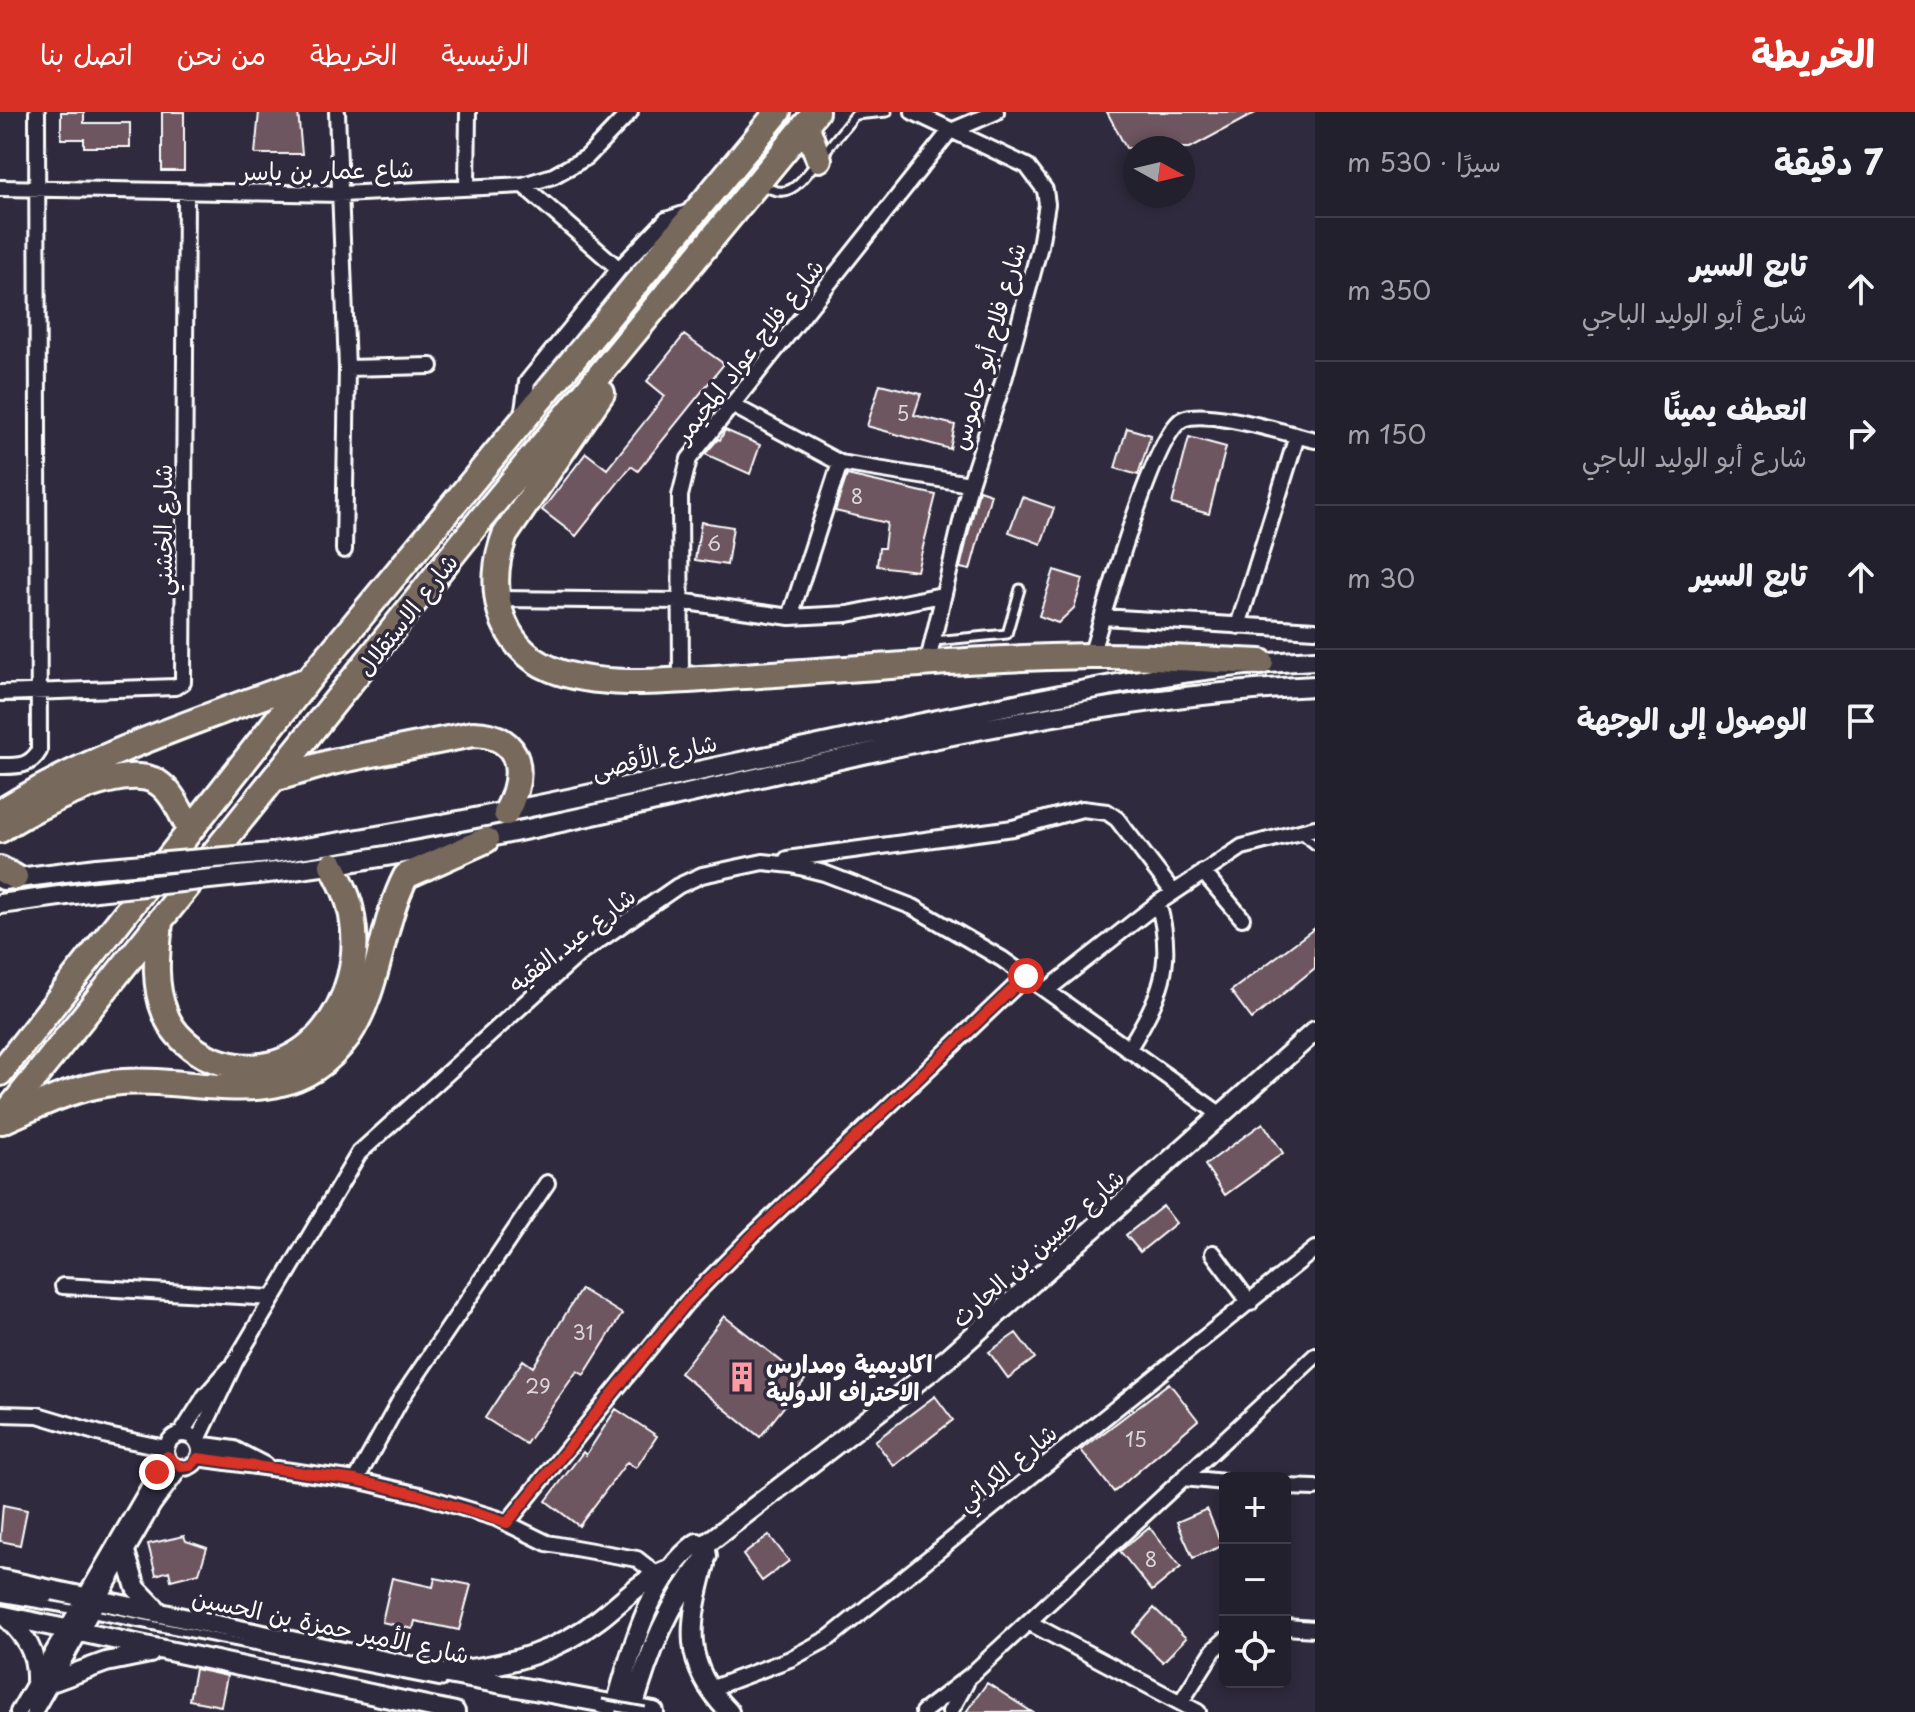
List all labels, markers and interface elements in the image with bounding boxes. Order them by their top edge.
text: الخريطة [1751,24,1875,81]
text: اتصل بنا [40,32,133,75]
text: من نحن [177,32,266,75]
text: الخريطة [310,32,397,75]
text: الرئيسية [441,32,529,75]
text: 7 دقيقة [1774,135,1883,187]
north arrow [1123,136,1195,208]
text: سيرًا · 530 m [1347,142,1501,181]
street label: شاع عمار بن ياسر [238,149,414,190]
street label: شارع فلاح أبو جاموس [940,238,1035,454]
text: تابع السير [1690,241,1807,286]
street label: شارع فلاح عواد المخيمر [663,250,832,452]
icon: ahead [1839,267,1883,311]
text: 350 m [1347,270,1431,309]
text: شارع أبو الوليد الباجي [1582,293,1807,332]
text: انعطف يمينًا [1663,385,1807,430]
house number: 5 [897,398,909,428]
icon: right [1839,411,1883,455]
text: 150 m [1347,414,1426,453]
text: شارع أبو الوليد الباجي [1582,437,1807,476]
street label: شارع الخشني [144,464,185,596]
house number: 8 [851,481,863,511]
house number: 6 [707,528,721,558]
street label: شارع الاستقلال [346,545,466,684]
text: تابع السير [1690,551,1807,596]
icon: ahead [1839,555,1883,599]
text: 30 m [1347,558,1415,597]
text: الوصول إلى الوجهة [1577,695,1807,740]
icon: arrive [1839,699,1883,743]
street label: شارع الأقصى [588,723,721,788]
street label: شارع عيد الفقيه [499,878,643,1001]
route start [1008,958,1044,994]
street label: شارع حسين بن الحارث [942,1159,1132,1336]
house number: 31 [573,1317,593,1347]
place label: اكاديمية ومدارس الاحتراف الدولية [766,1345,933,1409]
building icon: اكاديمية ومدارس الاحتراف الدولية [725,1360,759,1394]
house number: 29 [525,1371,551,1401]
street label: شارع الكراثي [948,1414,1067,1522]
house number: 15 [1125,1424,1147,1454]
route end [139,1454,175,1490]
map controls [1219,1472,1291,1688]
button: + [1219,1472,1291,1544]
house number: 8 [1145,1544,1157,1574]
button: − [1219,1544,1291,1616]
street label: شارع الأمير حمزة بن الحسين [189,1578,473,1673]
button: locate [1219,1616,1291,1688]

